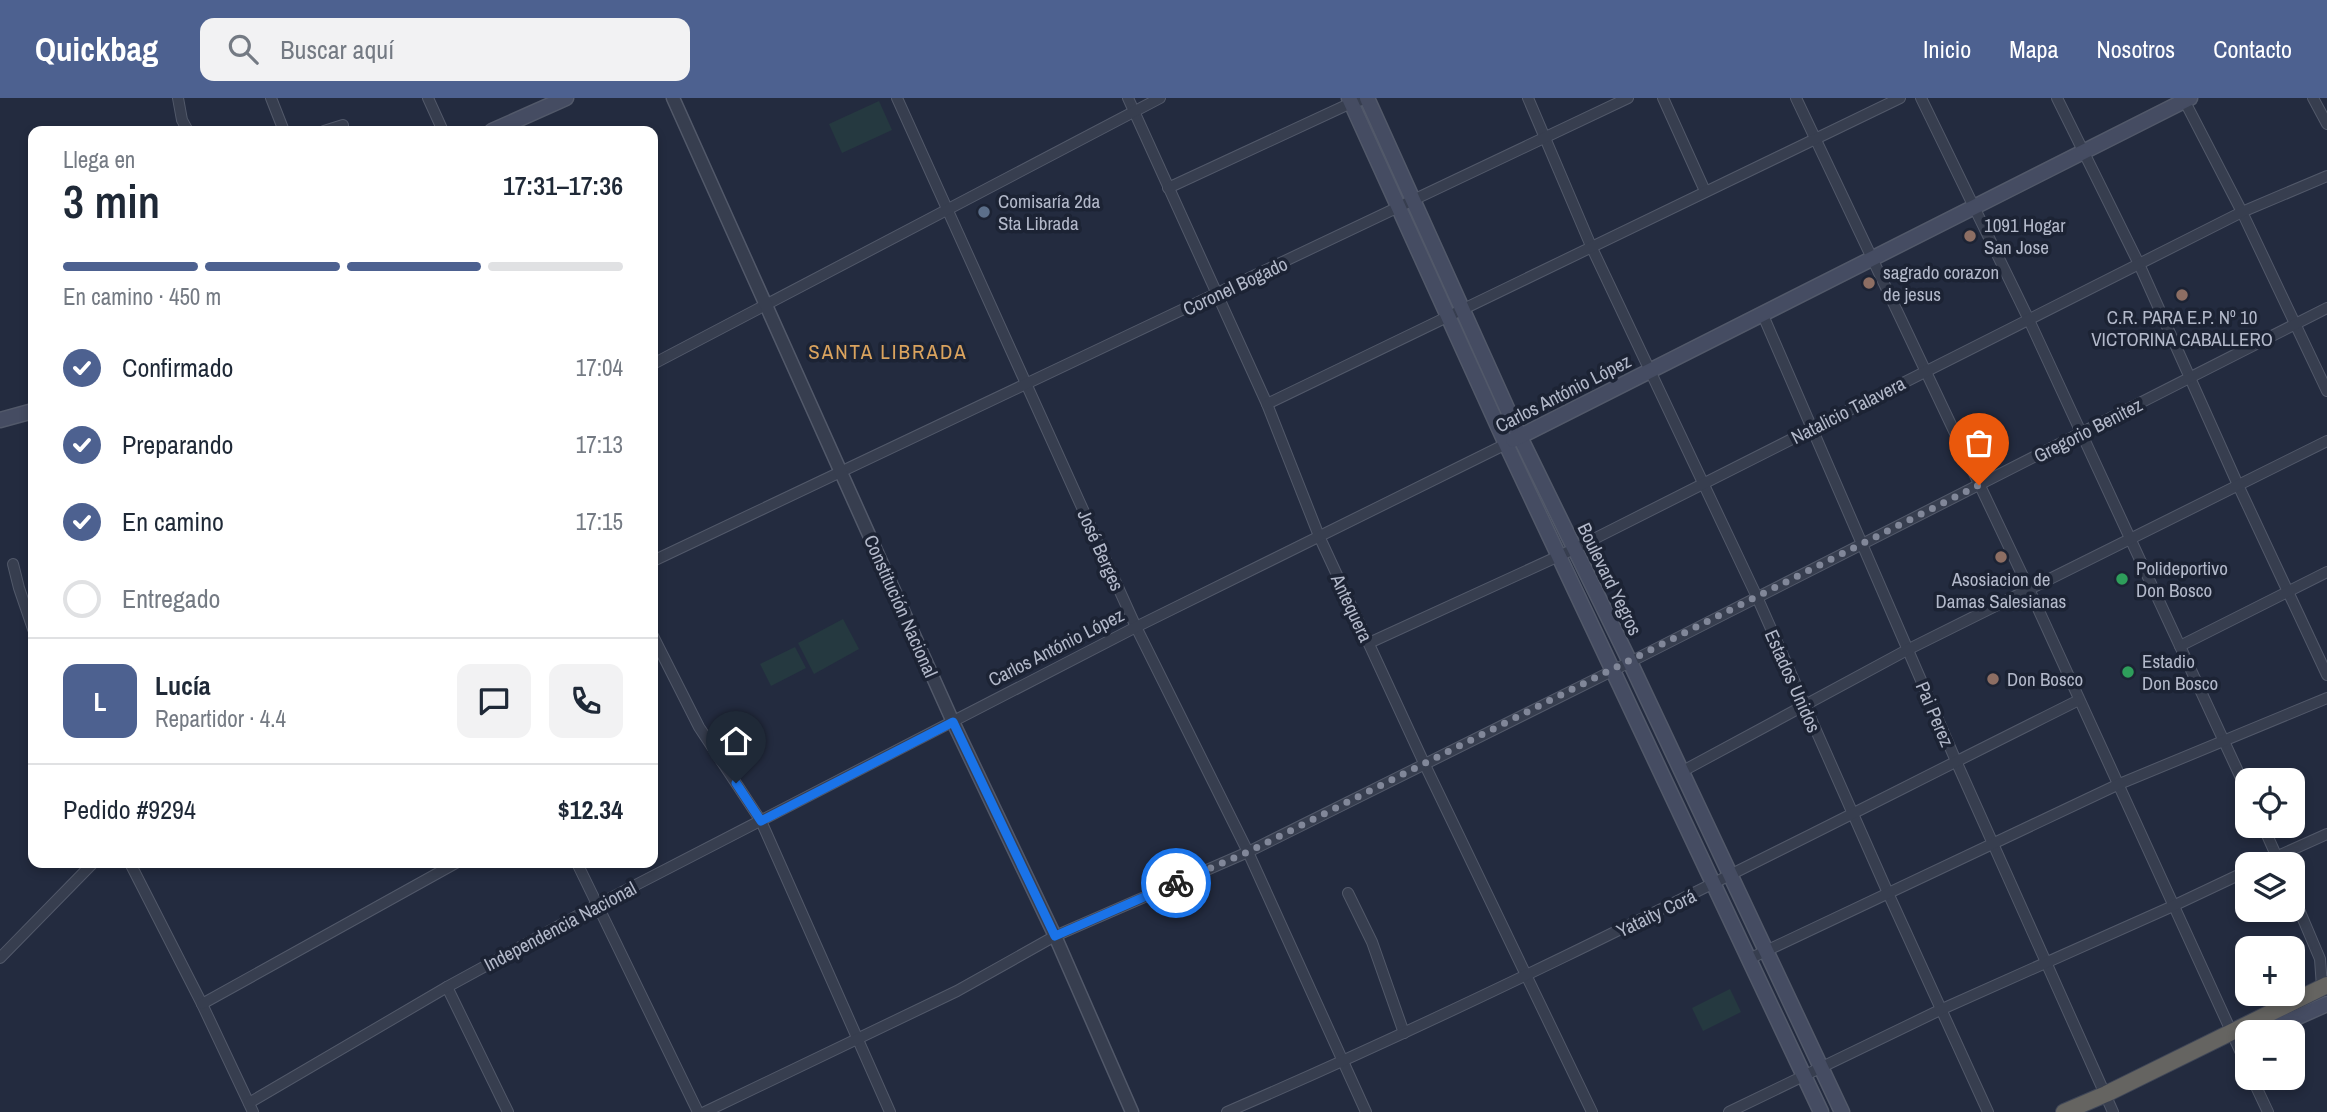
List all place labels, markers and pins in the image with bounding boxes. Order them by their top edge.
place label: Comisaría 2da Sta Librada [998,188,1101,236]
marker: Comisaría 2da Sta Librada [976,204,992,220]
place label: 1091 Hogar San Jose [1984,212,2066,260]
marker: 1091 Hogar San Jose [1962,228,1978,244]
place label: sagrado corazon de jesus [1883,259,1999,307]
marker: sagrado corazon de jesus [1861,275,1877,291]
marker: C.R. PARA E.P. Nº 10 VICTORINA CABALLERO [2174,287,2190,303]
place label: C.R. PARA E.P. Nº 10 VICTORINA CABALLERO [2091,304,2273,352]
pin [1949,413,2009,485]
marker: Asosiacion de Damas Salesianas [1993,549,2009,565]
place label: Polideportivo Don Bosco [2136,555,2228,603]
place label: Asosiacion de Damas Salesianas [1936,566,2067,614]
marker: Polideportivo Don Bosco [2114,571,2130,587]
place label: Estadio Don Bosco [2142,648,2218,696]
marker: Estadio Don Bosco [2120,664,2136,680]
place label: Don Bosco [2007,666,2083,692]
marker: Don Bosco [1985,671,2001,687]
pin [706,711,766,783]

